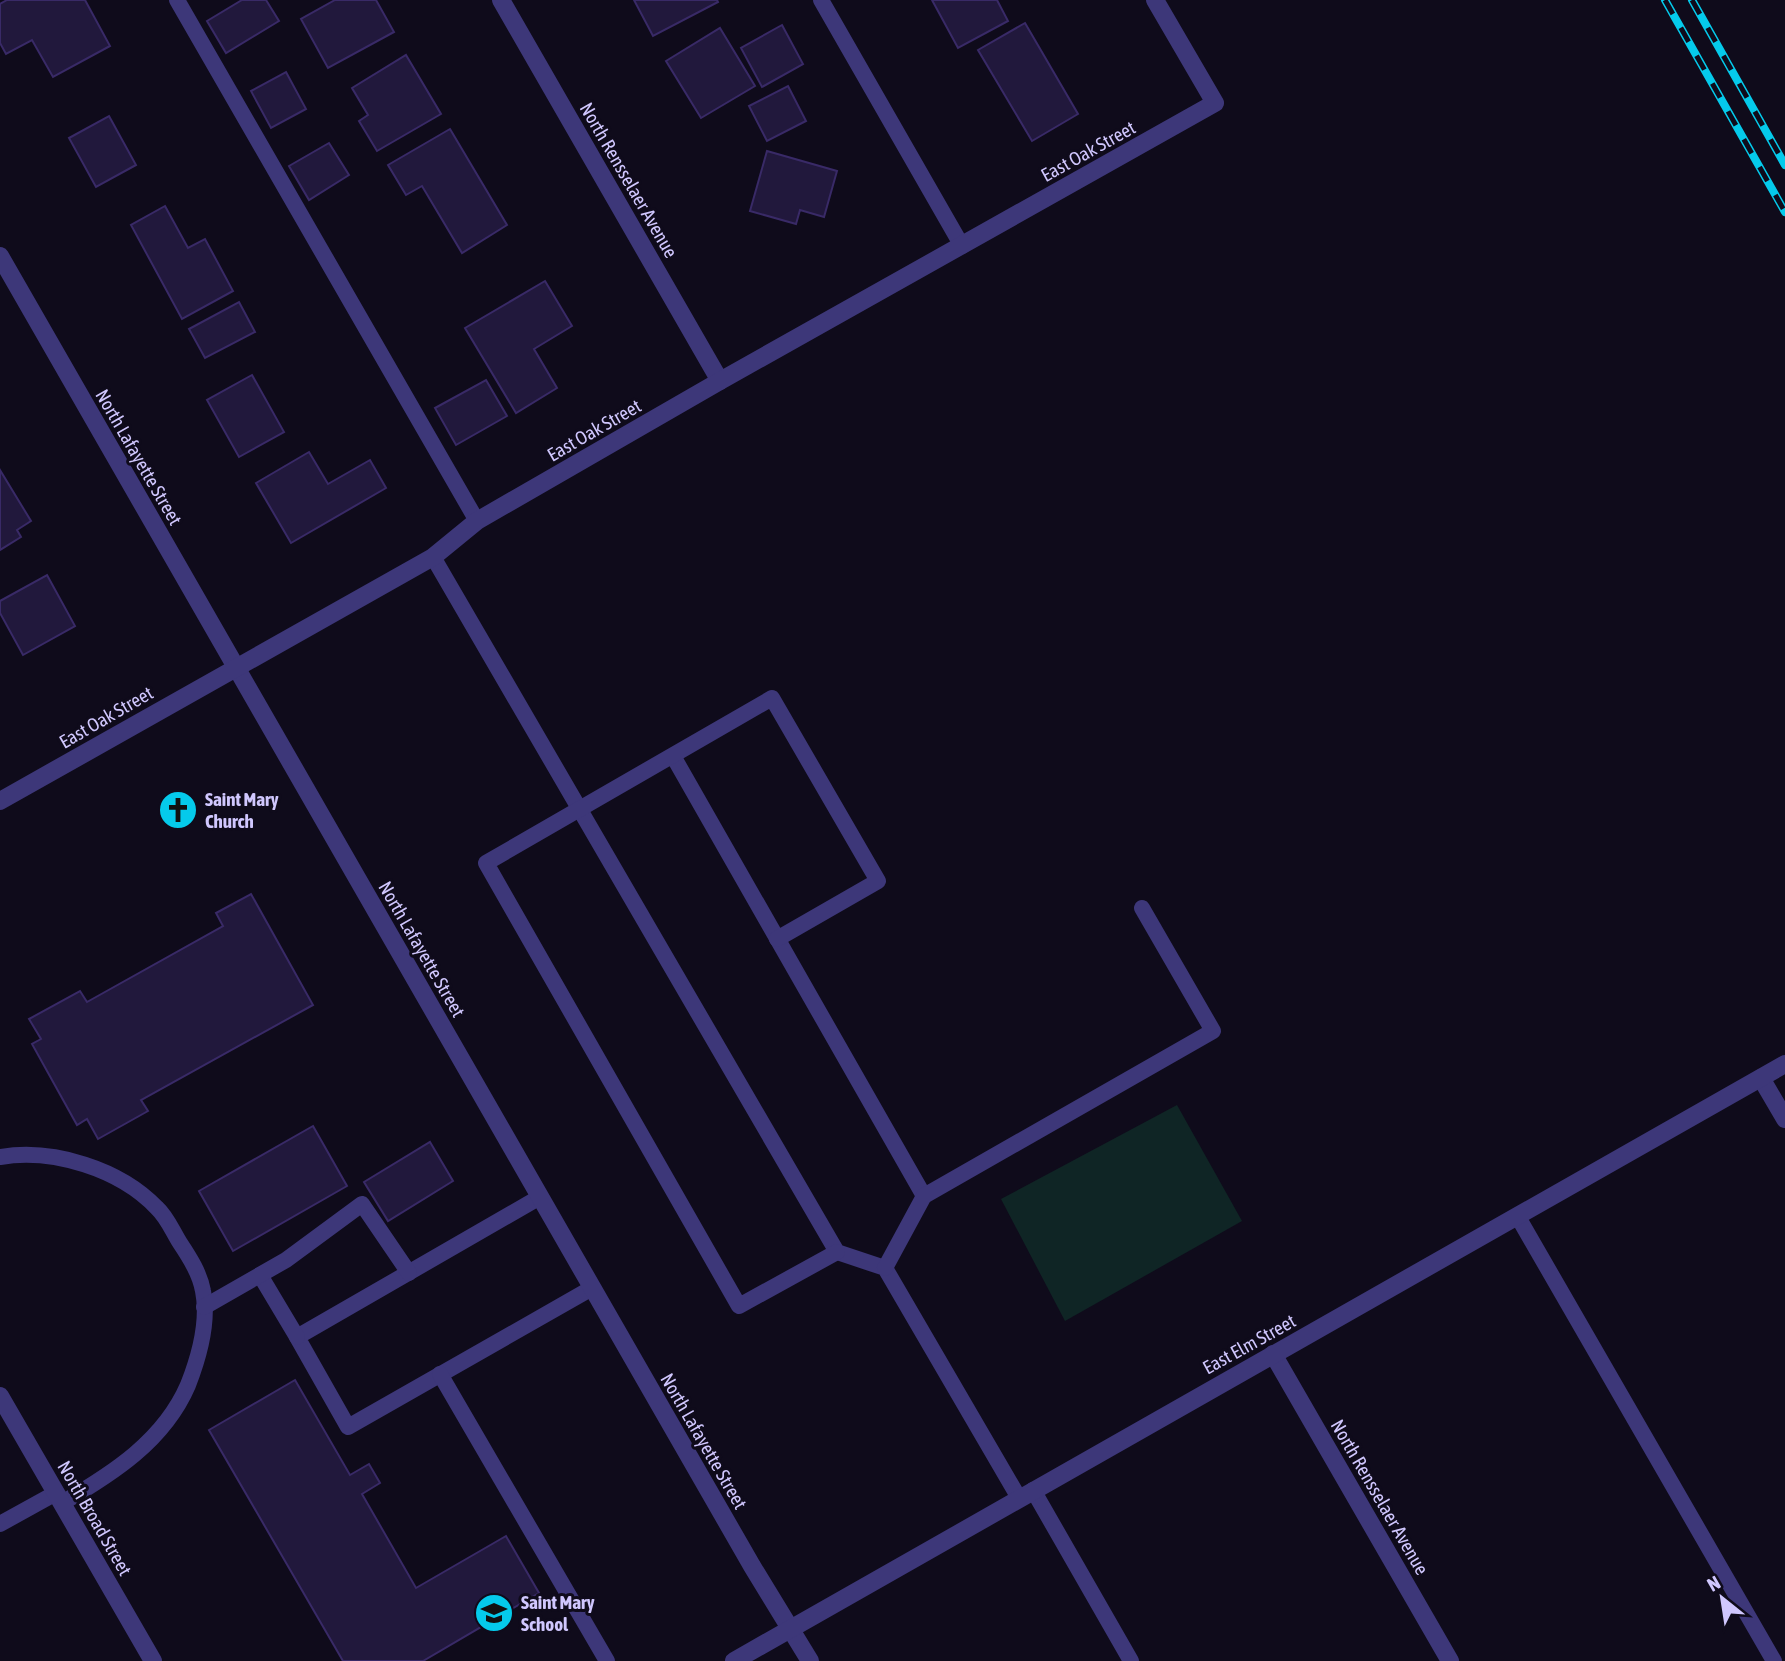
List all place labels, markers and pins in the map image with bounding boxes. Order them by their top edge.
place label: Saint Mary Church [205,788,279,832]
church icon: Saint Mary Church [157,789,199,831]
place label: Saint Mary School [521,1591,595,1635]
school or university icon: Saint Mary School [473,1592,515,1634]

